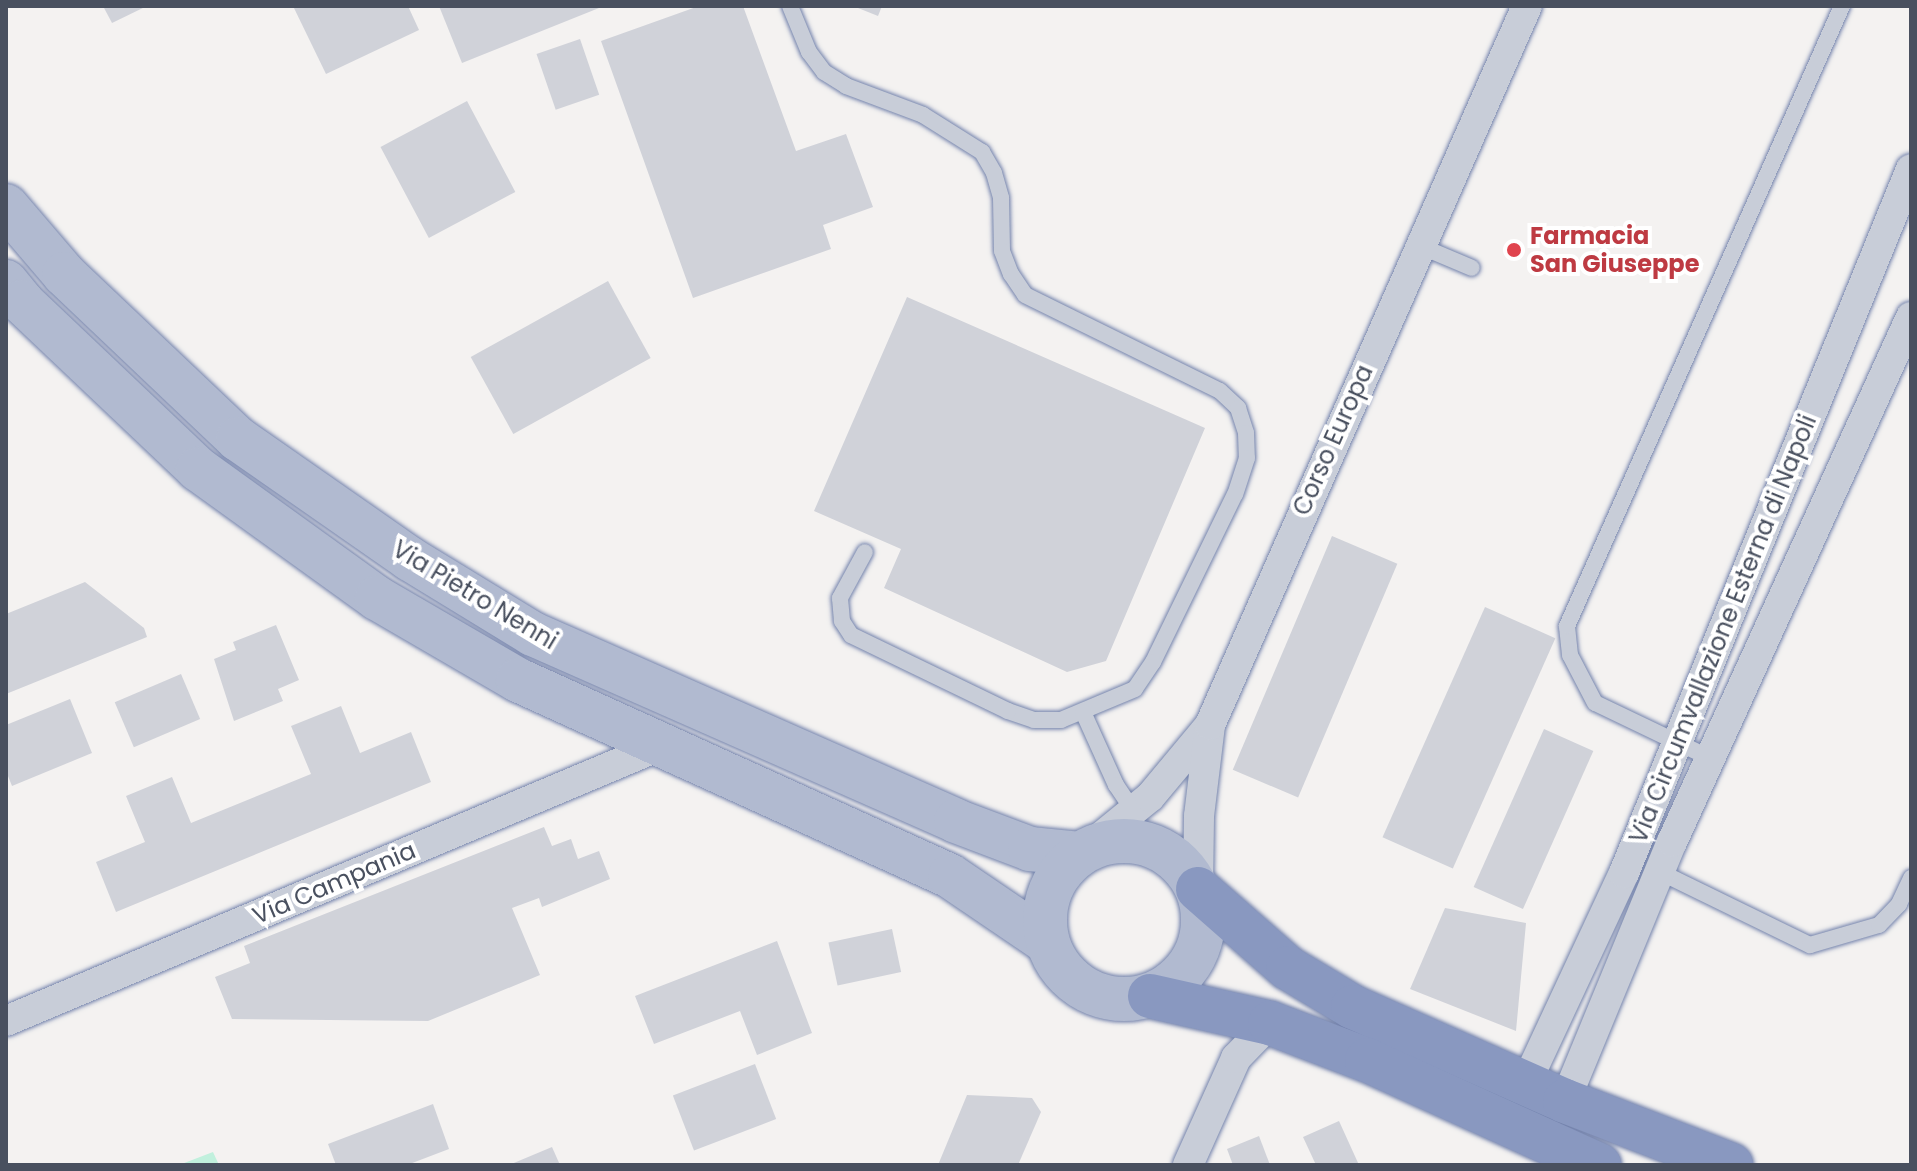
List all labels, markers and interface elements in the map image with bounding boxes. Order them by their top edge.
place label: Farmacia San Giuseppe [1530,222,1699,278]
marker: Farmacia San Giuseppe [1505,241,1523,259]
street label: Corso Europa [1287,360,1379,520]
street label: Via Circumvallazione Esterna di Napoli [1624,410,1822,848]
street label: Via Pietro Nenni [387,534,563,656]
street label: Via Campania [248,836,420,930]

